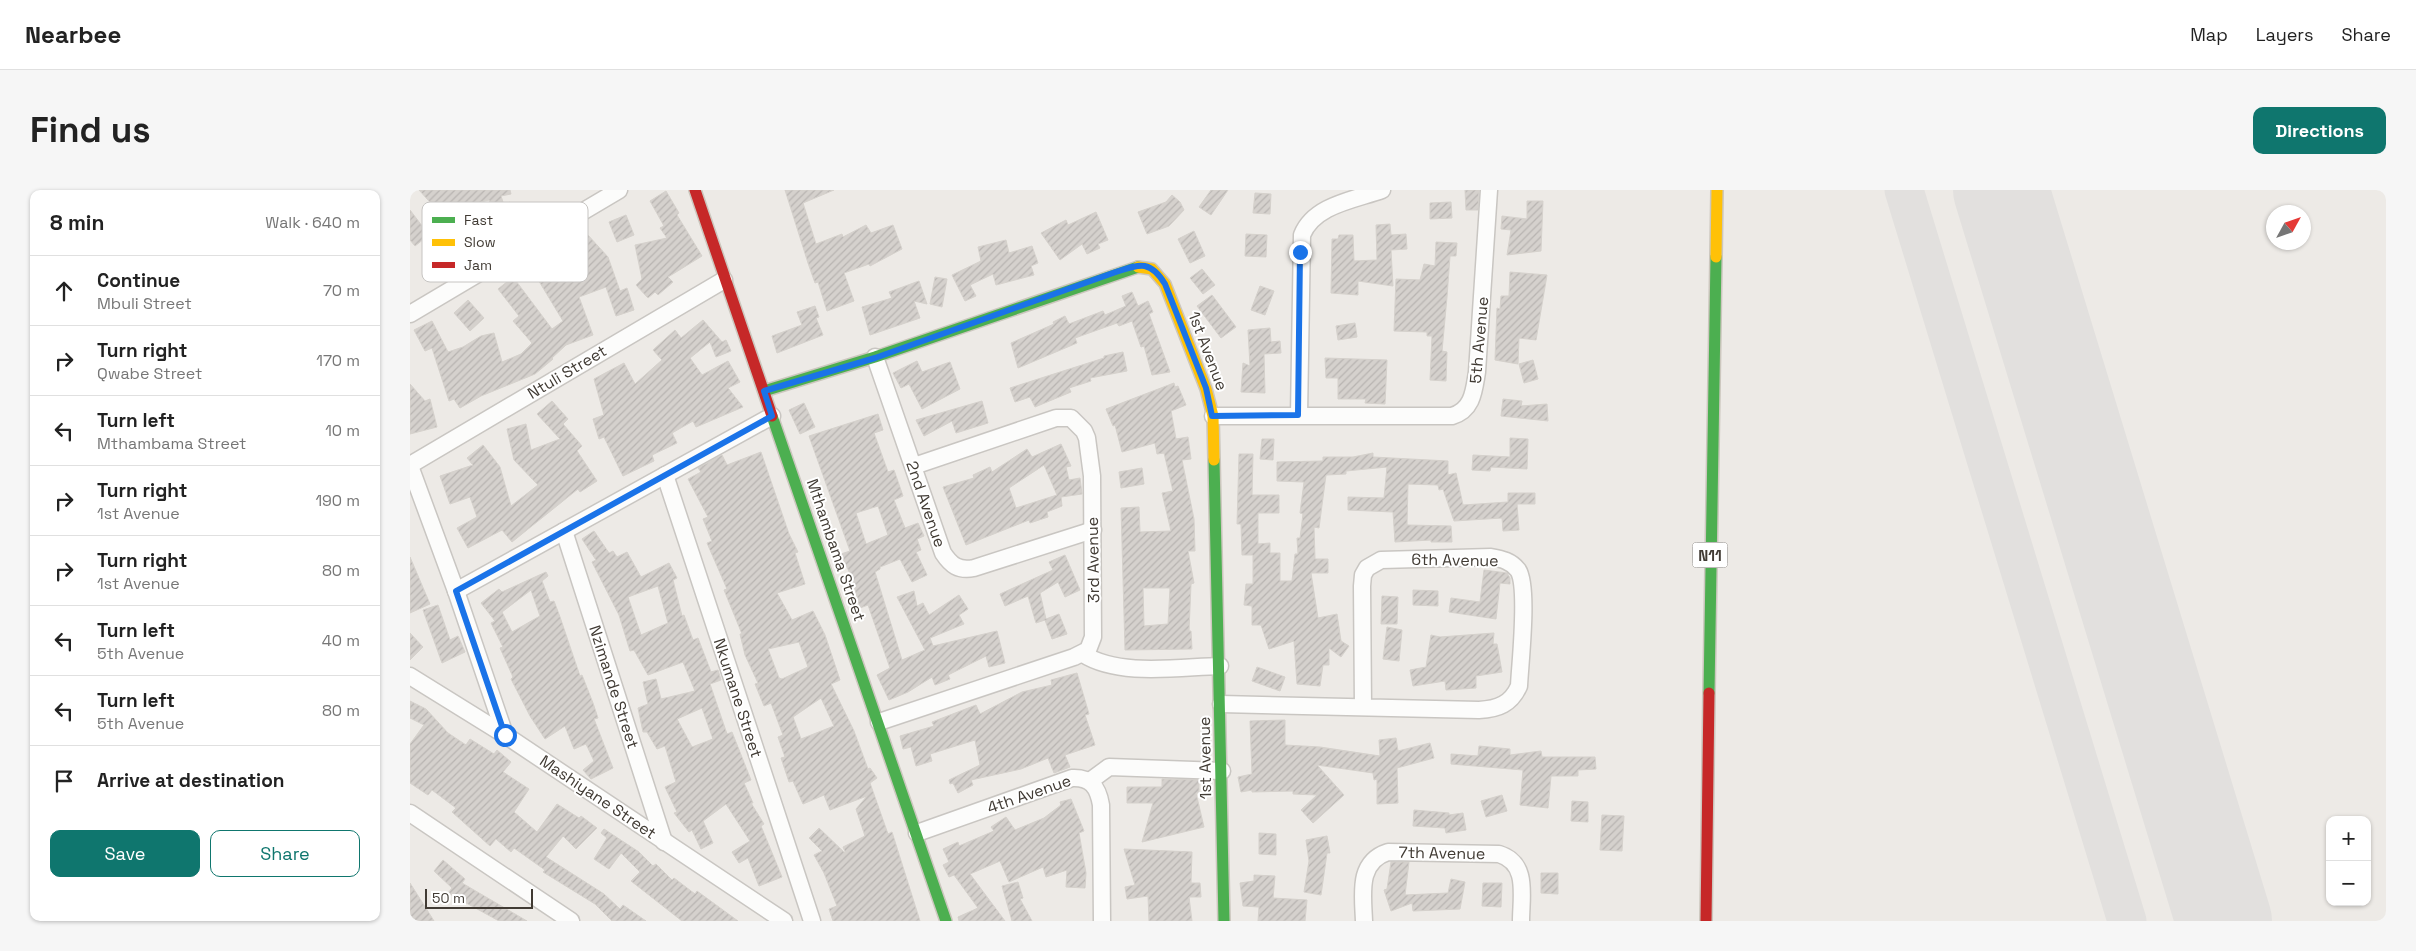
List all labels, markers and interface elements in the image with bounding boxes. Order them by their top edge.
text: Nearbee [25,19,121,50]
text: Map [2190,23,2228,46]
text: Layers [2256,23,2313,46]
text: Share [2341,23,2391,46]
button: Directions [2253,107,2386,154]
text: Find us [30,108,151,152]
legend [422,202,588,282]
north arrow [2266,205,2311,250]
text: 8 min [50,209,104,236]
text: Fast [464,211,493,229]
text: Walk · 640 m [265,212,360,233]
text: Slow [464,233,496,251]
route end [1289,241,1312,264]
text: Jam [464,256,492,274]
text: Continue [97,268,180,293]
icon: ahead [50,277,78,305]
text: 70 m [323,280,360,301]
text: Mbuli Street [97,293,192,314]
street label: 5th Avenue [1465,296,1493,384]
street label: 1st Avenue [1183,309,1233,393]
text: Turn right [97,338,187,363]
street label: Ntuli Street [524,340,610,404]
icon: right [50,347,78,375]
text: 170 m [316,350,360,371]
text: Qwabe Street [97,363,202,384]
text: Turn left [97,408,175,433]
icon: left [50,417,78,445]
text: 10 m [325,420,360,441]
text: Mthambama Street [97,433,246,454]
street label: 2nd Avenue [901,458,951,550]
street label: Mthambama Street [802,476,870,624]
text: Turn right [97,478,187,503]
icon: right [50,487,78,515]
text: 190 m [315,490,360,511]
text: 1st Avenue [97,503,180,524]
street label: 3rd Avenue [1082,517,1104,603]
road number: N11 [1692,542,1728,568]
text: Turn right [97,548,187,573]
street label: 6th Avenue [1411,549,1499,571]
icon: right [50,557,78,585]
text: 80 m [322,560,360,581]
text: 1st Avenue [97,573,180,594]
text: Turn left [97,618,175,643]
street label: Nzimande Street [584,623,644,751]
icon: left [50,627,78,655]
text: 40 m [322,630,360,651]
street label: Nkumane Street [709,636,767,760]
text: 5th Avenue [97,643,184,664]
text: Turn left [97,688,175,713]
icon: left [50,697,78,725]
text: 80 m [322,700,360,721]
text: 5th Avenue [97,713,184,734]
street label: 1st Avenue [1194,716,1216,800]
route start [494,724,517,747]
street label: Mashiyane Street [536,750,660,844]
icon: arrive [50,767,78,795]
text: Arrive at destination [97,768,285,793]
street label: 4th Avenue [984,770,1074,818]
map controls [2326,816,2371,906]
button: + [2326,816,2371,861]
button: Save [50,830,200,877]
button: Share [210,830,360,877]
street label: 7th Avenue [1399,842,1485,864]
button: − [2326,861,2371,906]
scale bar [425,886,532,909]
text: 50 m [432,889,465,907]

